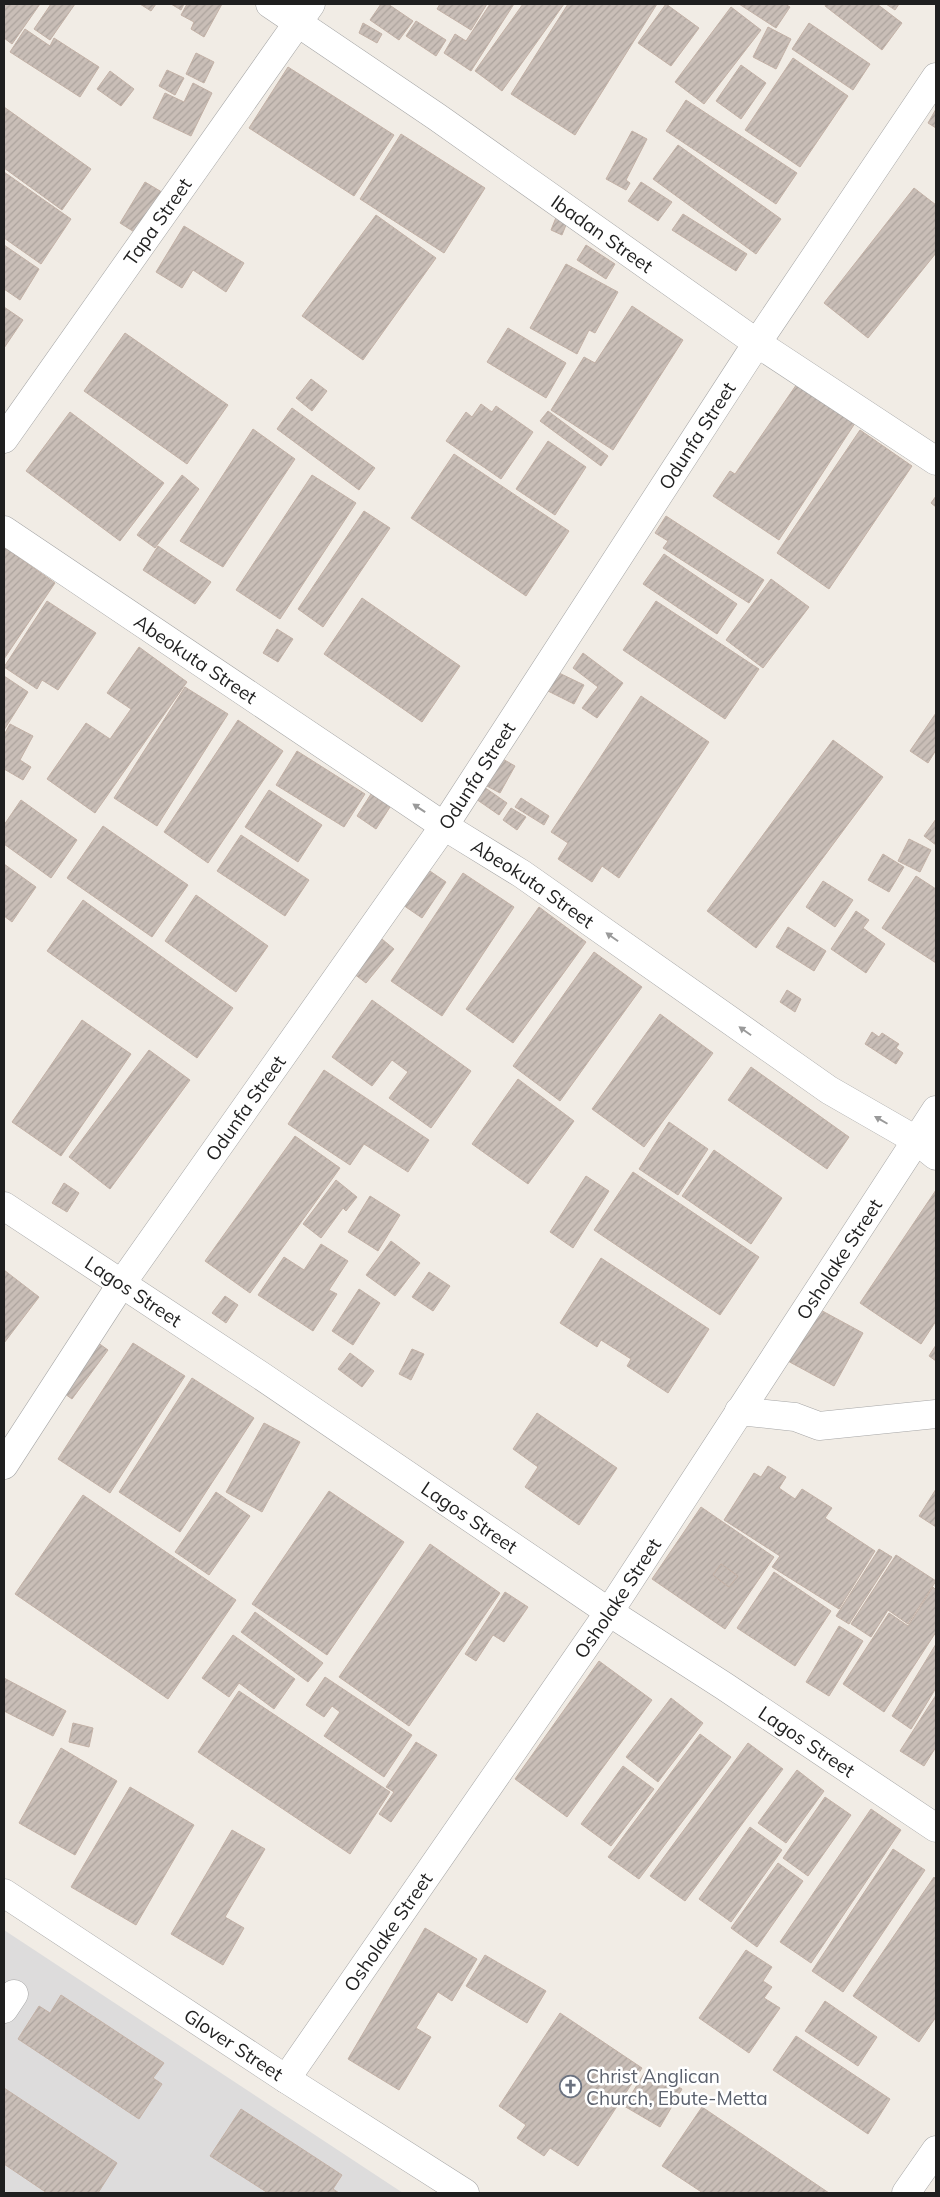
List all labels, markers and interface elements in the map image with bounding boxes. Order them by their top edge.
street label: Tapa Street [118,173,197,270]
street label: Ibadan Street [547,190,658,278]
street label: Odunfa Street [653,377,741,494]
street label: Abeokuta Street [130,609,262,709]
street label: Odunfa Street [433,717,520,834]
one-way arrow [412,803,426,813]
street label: Abeokuta Street [467,834,599,933]
one-way arrow [605,932,619,942]
one-way arrow [738,1026,752,1036]
street label: Odunfa Street [200,1050,291,1165]
one-way arrow [874,1115,887,1124]
street label: Osholake Street [791,1194,887,1324]
street label: Lagos Street [80,1251,187,1332]
street label: Lagos Street [417,1476,522,1559]
street label: Osholake Street [569,1533,666,1663]
street label: Lagos Street [754,1701,860,1783]
street label: Osholake Street [338,1867,438,1996]
street label: Glover Street [179,2003,288,2086]
place label: Christ Anglican Church, Ebute-Metta [586,2064,768,2110]
church icon: Christ Anglican Church, Ebute-Metta [558,2075,582,2099]

